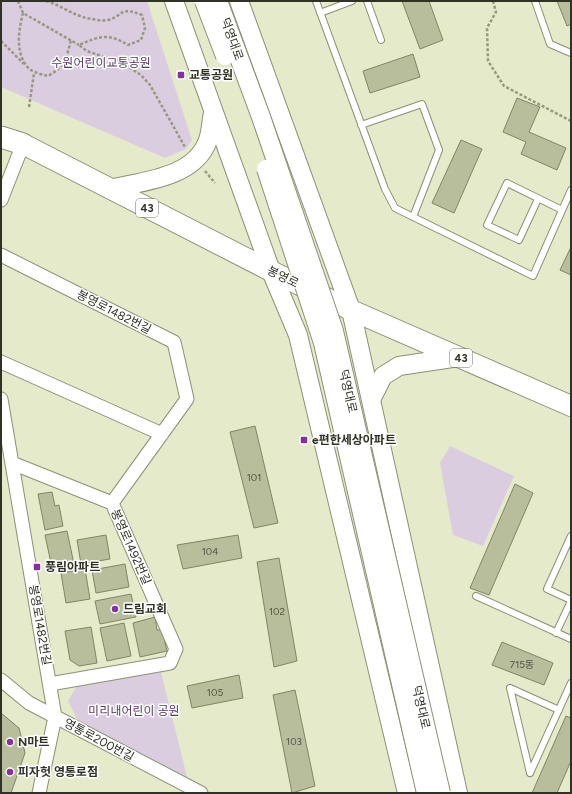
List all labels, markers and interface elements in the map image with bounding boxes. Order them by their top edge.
street label: 덕영대로 [218,16,246,62]
park label: 수원어린이교통공원 [51,56,151,70]
place label: 교통공원 [189,68,233,82]
marker: 교통공원 [176,70,186,80]
road number: 43 [136,199,158,217]
street label: 봉영로 [265,263,301,291]
street label: 봉영로1482번길 [74,287,154,337]
road number: 43 [450,349,472,367]
street label: 덕영대로 [336,368,360,414]
place label: e편한세상아파트 [312,433,396,447]
marker: e편한세상아파트 [299,435,309,445]
house number: 101 [247,471,261,484]
street label: 봉영로1492번길 [108,507,154,587]
house number: 104 [202,545,218,558]
place label: 풍림아파트 [45,560,100,574]
marker: 풍림아파트 [32,562,42,572]
street label: 봉영로1482번길 [26,584,54,666]
place label: 드림교회 [123,602,167,616]
marker: 드림교회 [110,604,120,614]
house number: 102 [269,605,285,618]
house number: 715동 [510,658,534,671]
street label: 덕영대로 [409,684,433,730]
house number: 105 [207,686,223,699]
park label: 미리내어린이 공원 [88,704,180,718]
street label: 영통로200번길 [62,716,136,764]
place label: N마트 [18,735,49,749]
house number: 103 [286,735,302,748]
marker: N마트 [5,737,15,747]
place label: 피자헛 영통로점 [18,765,98,779]
marker: 피자헛 영통로점 [5,767,15,777]

